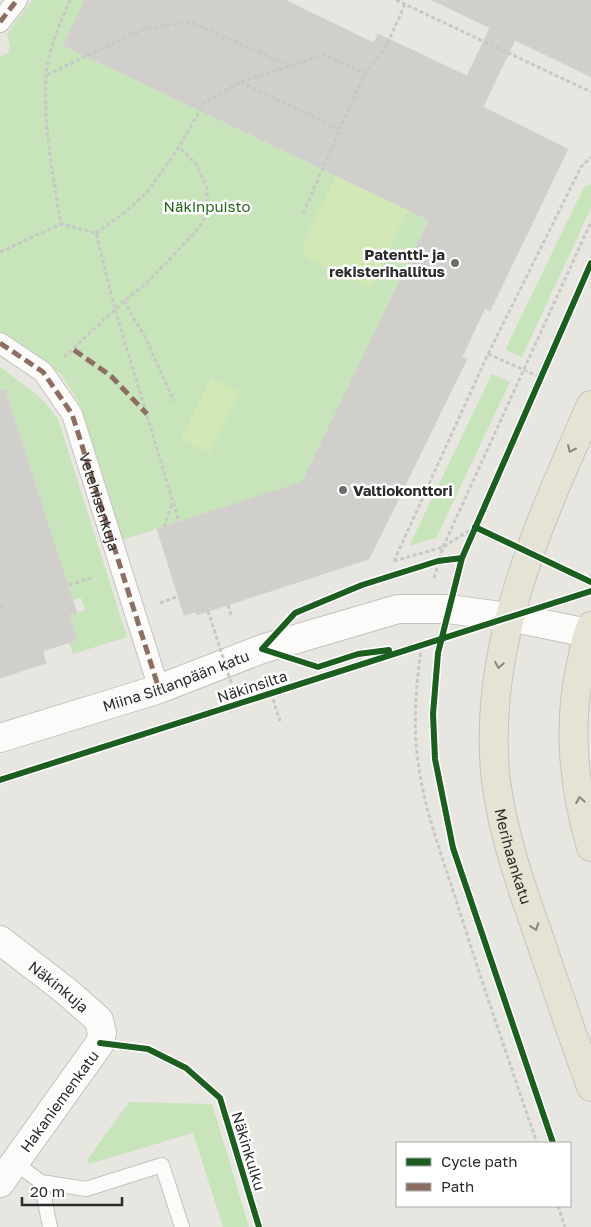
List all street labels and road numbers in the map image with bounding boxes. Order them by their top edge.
street label: Vetehisenkuja [76,451,124,553]
street label: Miina Sillanpään katu [100,646,252,715]
street label: Näkinsilta [215,666,289,706]
street label: Merihaankatu [492,807,536,906]
street label: Näkinkuja [25,957,93,1016]
street label: Hakaniemenkatu [16,1047,102,1155]
street label: Näkinkulku [228,1109,270,1193]

